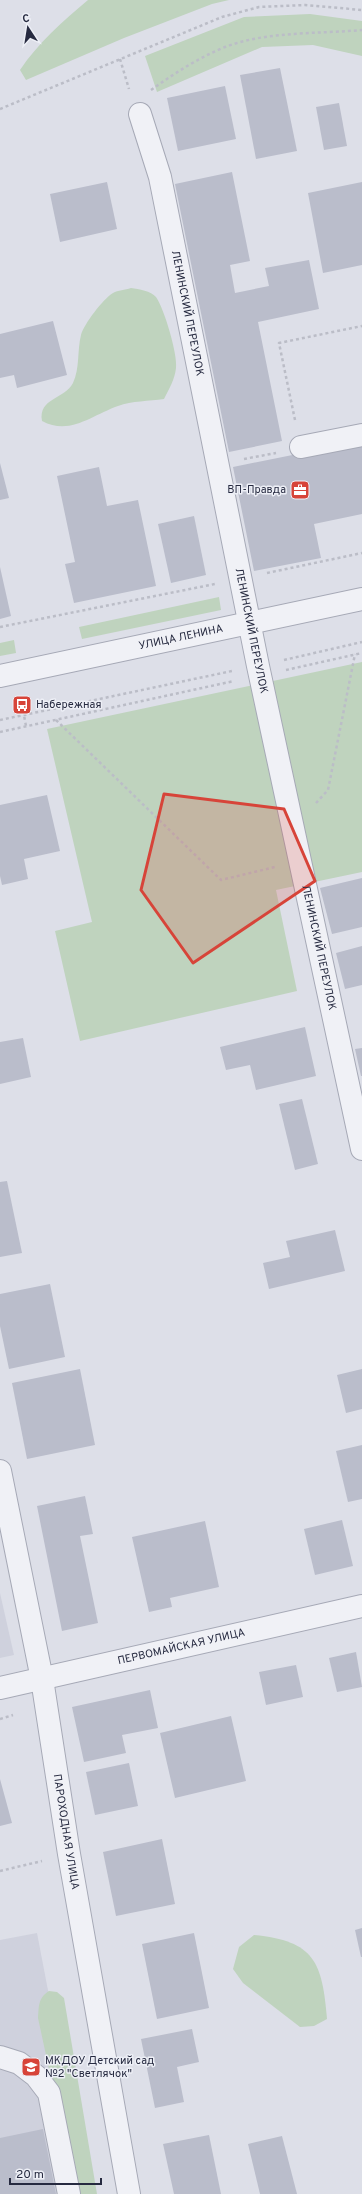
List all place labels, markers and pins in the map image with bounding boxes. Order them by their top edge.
office icon: ВП-Правда [289,479,311,501]
place label: ВП-Правда [227,483,286,497]
bus stop icon: Набережная [11,694,33,716]
place label: Набережная [36,698,102,712]
place label: МКДОУ Детский сад №2 "Светлячок" [45,2054,154,2081]
school or university icon: МКДОУ Детский сад №2 "Светлячок" [20,2056,42,2078]

